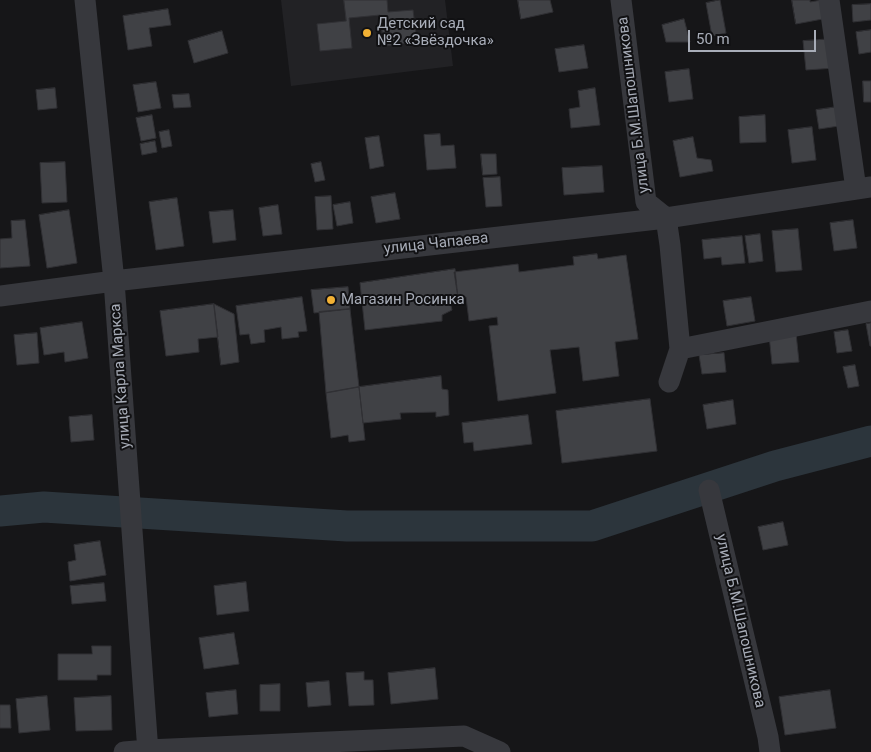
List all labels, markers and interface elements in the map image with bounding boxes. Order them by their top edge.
place label: Детский сад №2 «Звёздочка» [377,15,494,50]
street label: улица Б.М.Шапошникова [614,16,654,194]
scale bar [691,20,818,52]
marker: Детский сад №2 «Звёздочка» [361,27,373,39]
text: 50 m [696,30,730,48]
street label: улица Чапаева [383,230,489,258]
place label: Магазин Росинка [341,291,465,309]
marker: Магазин Росинка [325,294,337,306]
street label: улица Карла Маркса [107,303,135,449]
street label: улица Б.М.Шапошникова [711,532,769,710]

